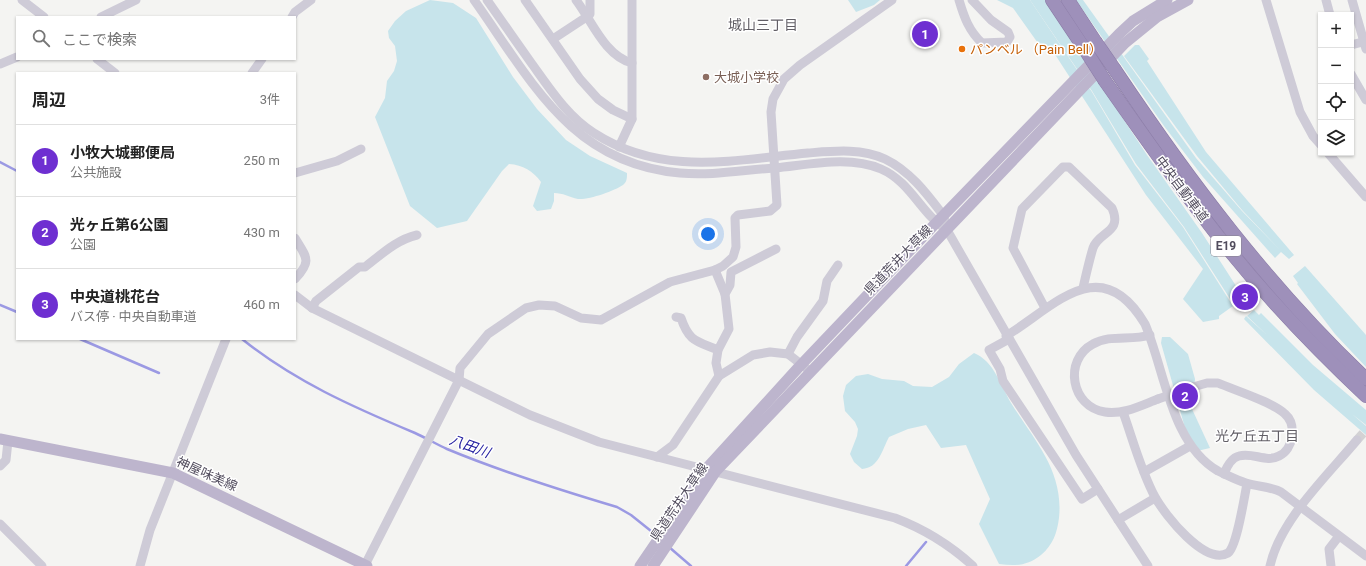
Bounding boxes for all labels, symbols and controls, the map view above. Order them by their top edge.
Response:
map controls [1318,12,1354,156]
button: + [1318,12,1354,48]
search box [16,16,296,60]
district label: 城山三丁目 [728,17,798,33]
pin: 1 [912,19,938,49]
icon: search [30,27,52,49]
text: ここで検索 [62,31,137,49]
place label: パンベル （Pain Bell） [970,42,1102,57]
marker: パンベル （Pain Bell） [957,44,967,54]
button: − [1318,48,1354,84]
place label: 大城小学校 [714,70,779,85]
marker: 大城小学校 [701,72,711,82]
button: locate [1318,84,1354,120]
text: 周辺 [32,90,66,110]
text: 3件 [260,92,280,107]
button: layers [1318,120,1354,156]
text: 小牧大城郵便局 [70,144,175,162]
text: 1 [41,153,49,168]
text: 250 m [243,153,280,168]
street label: 中央自動車道 [1153,153,1211,225]
text: 公共施設 [70,165,122,180]
text: 光ヶ丘第6公園 [70,216,169,234]
street label: 県道荒井大草線 [861,222,935,298]
your location [698,224,718,244]
text: 2 [41,225,49,240]
text: 430 m [243,225,280,240]
road number: E19 [1211,236,1241,256]
text: 公園 [70,237,96,252]
pin: 3 [1232,282,1258,312]
text: 中央道桃花台 [70,288,160,306]
text: 3 [41,297,49,312]
text: 460 m [243,297,280,312]
text: バス停 · 中央自動車道 [70,309,197,324]
pin: 2 [1172,381,1198,411]
district label: 光ケ丘五丁目 [1215,428,1299,444]
water label: 八田川 [448,431,494,461]
street label: 神屋味美線 [174,454,240,494]
street label: 県道荒井大草線 [647,460,711,544]

